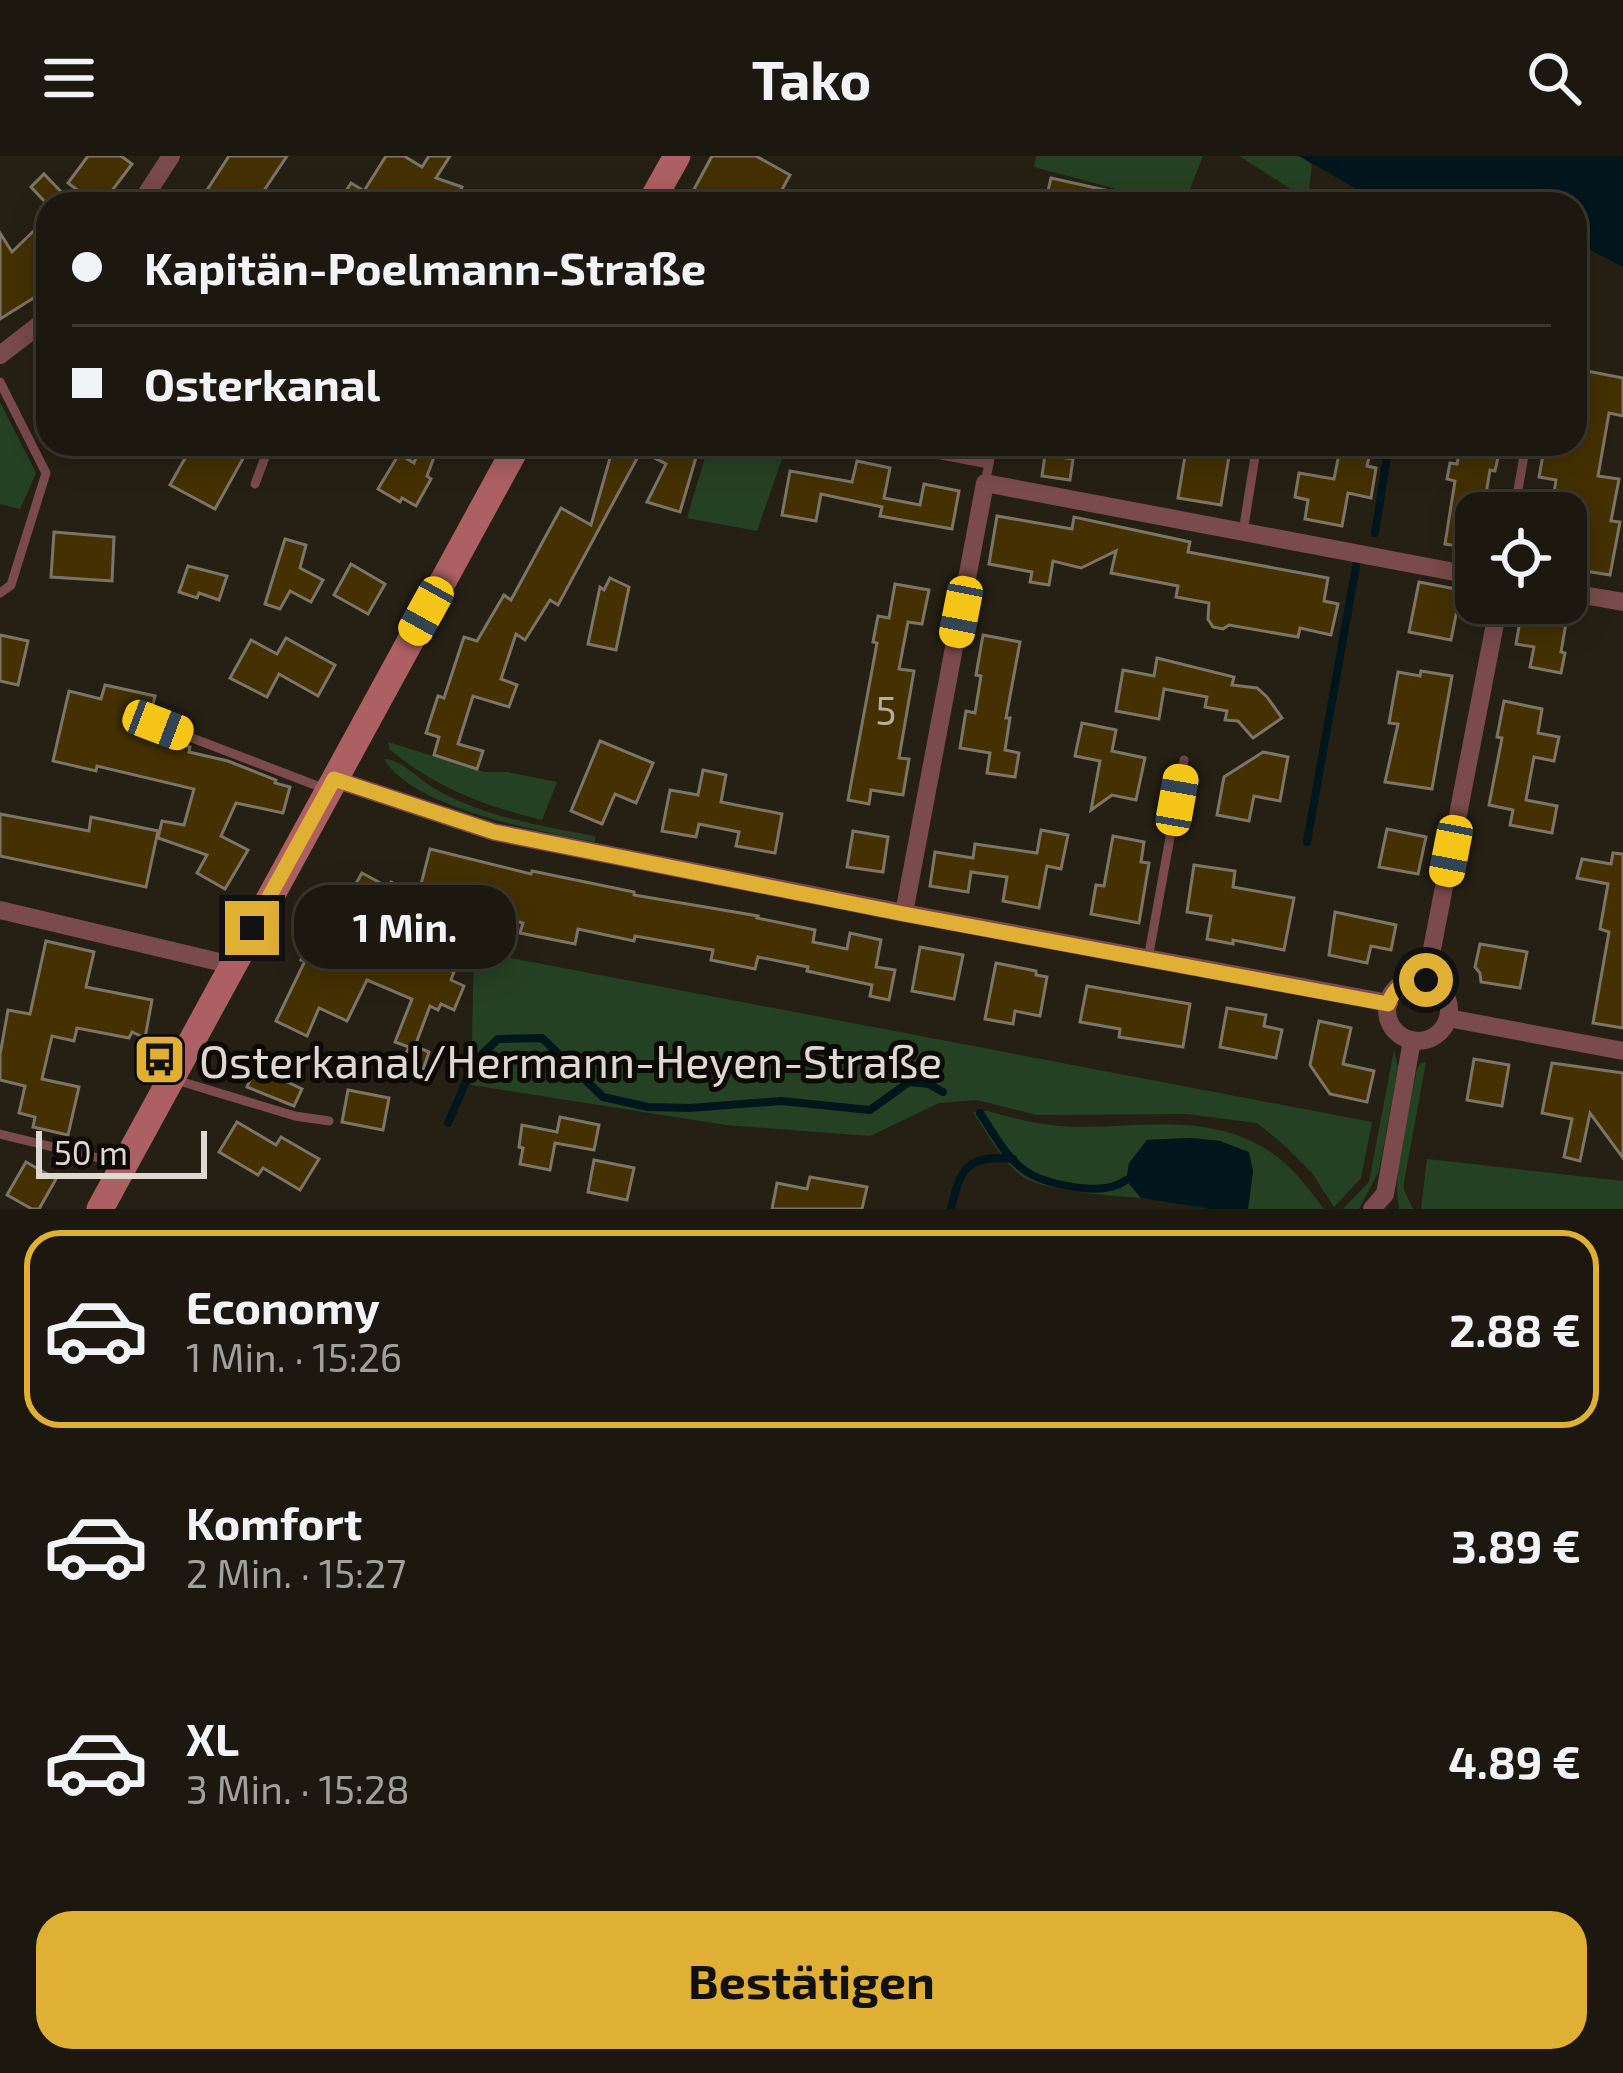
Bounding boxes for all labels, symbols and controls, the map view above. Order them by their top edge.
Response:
icon: menu [36,45,102,111]
icon: search [1521,45,1587,111]
text: Tako [752,46,871,111]
text: Kapitän-Poelmann-Straße [144,240,706,294]
text: Osterkanal [144,356,380,410]
map controls [1455,492,1587,624]
button: locate [1455,492,1587,624]
car [393,571,459,651]
car [936,573,986,651]
house number: 5 [876,686,896,733]
car [118,695,198,755]
car [1153,761,1201,839]
car [1426,812,1476,890]
callout: 1 Min. [294,886,516,970]
route end [225,901,279,955]
text: 1 Min. [353,903,457,950]
route start [1399,953,1453,1007]
bus stop icon: Osterkanal/Hermann-Heyen-Straße [132,1032,188,1088]
place label: Osterkanal/Hermann-Heyen-Straße [199,1033,942,1087]
scale bar [36,1125,207,1178]
text: 50 m [54,1132,128,1172]
icon: car [42,1275,150,1383]
text: Economy [186,1279,380,1333]
text: 2.88 € [1449,1302,1581,1356]
text: 1 Min. · 15:26 [186,1333,402,1380]
icon: car [42,1491,150,1599]
text: Komfort [186,1495,362,1549]
text: 3.89 € [1451,1518,1581,1572]
text: 2 Min. · 15:27 [186,1549,406,1596]
icon: car [42,1707,150,1815]
text: XL [186,1711,239,1765]
text: 4.89 € [1448,1734,1581,1788]
text: 3 Min. · 15:28 [186,1765,410,1812]
button: Bestätigen [36,1911,1587,2049]

